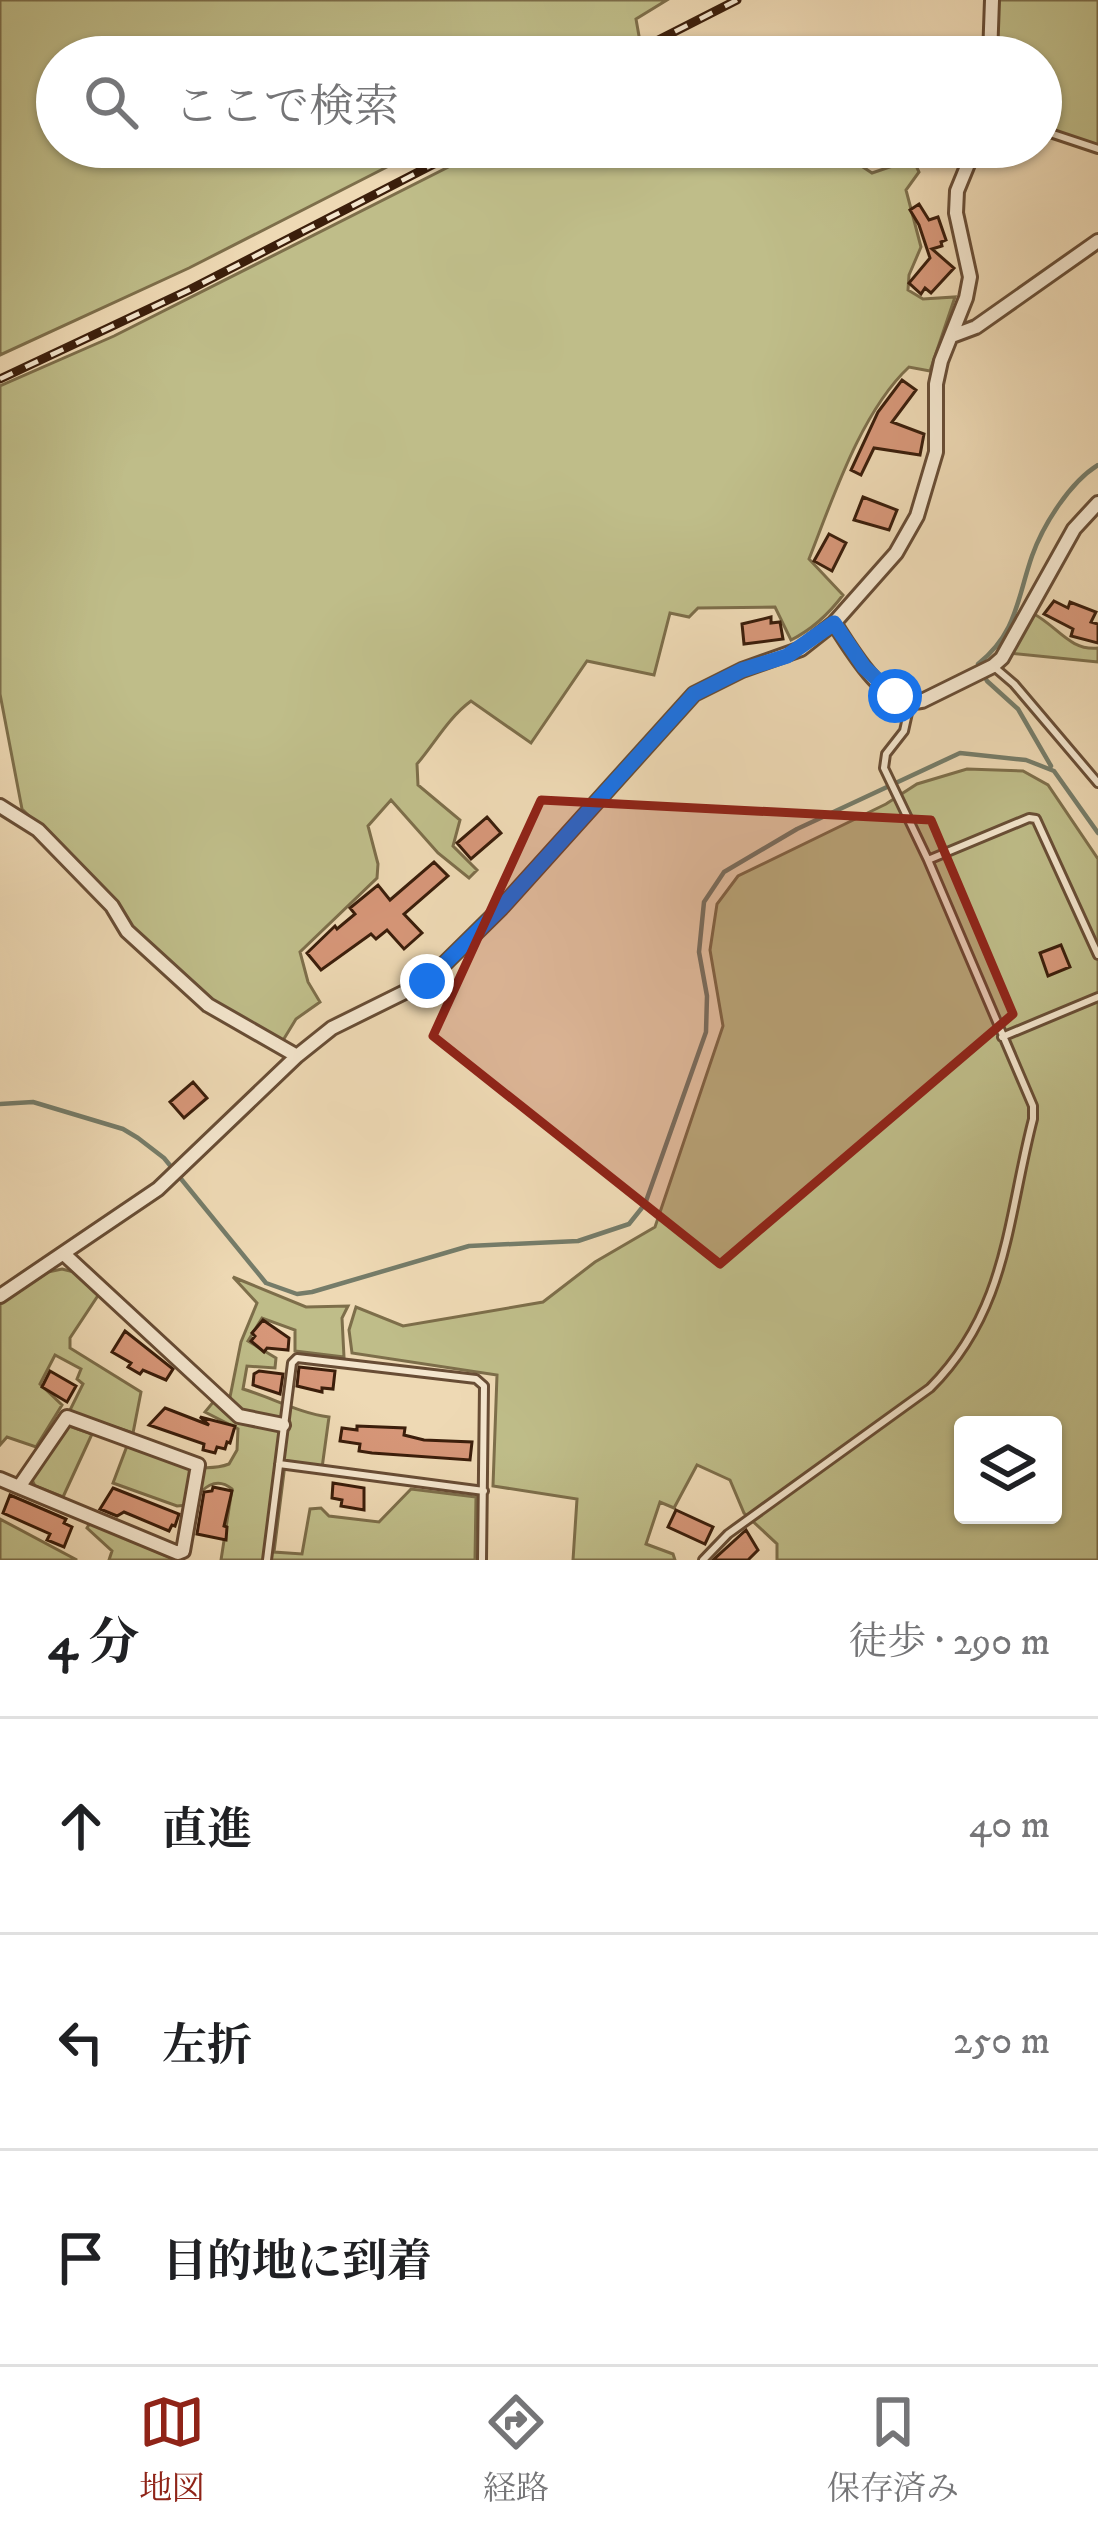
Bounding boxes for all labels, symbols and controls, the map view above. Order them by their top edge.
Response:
search box [36,36,1062,168]
icon: search [78,69,144,135]
text: ここで検索 [174,80,399,136]
route start [868,669,922,723]
route end [400,954,454,1008]
map controls [954,1416,1062,1524]
button: layers [954,1416,1062,1524]
text: 4 分 [48,1612,139,1676]
text: 徒歩 · 290 m [849,1618,1050,1667]
icon: ahead [48,1793,114,1859]
text: 40 m [969,1801,1050,1850]
text: 直進 [162,1803,252,1859]
icon: left [48,2009,114,2075]
text: 250 m [953,2017,1050,2066]
text: 左折 [162,2019,252,2075]
icon: arrive [48,2225,114,2291]
text: 目的地に到着 [162,2235,432,2291]
tab: 地図 [139,2389,205,2510]
tab: 経路 [483,2389,549,2510]
tab: 保存済み [827,2389,959,2510]

